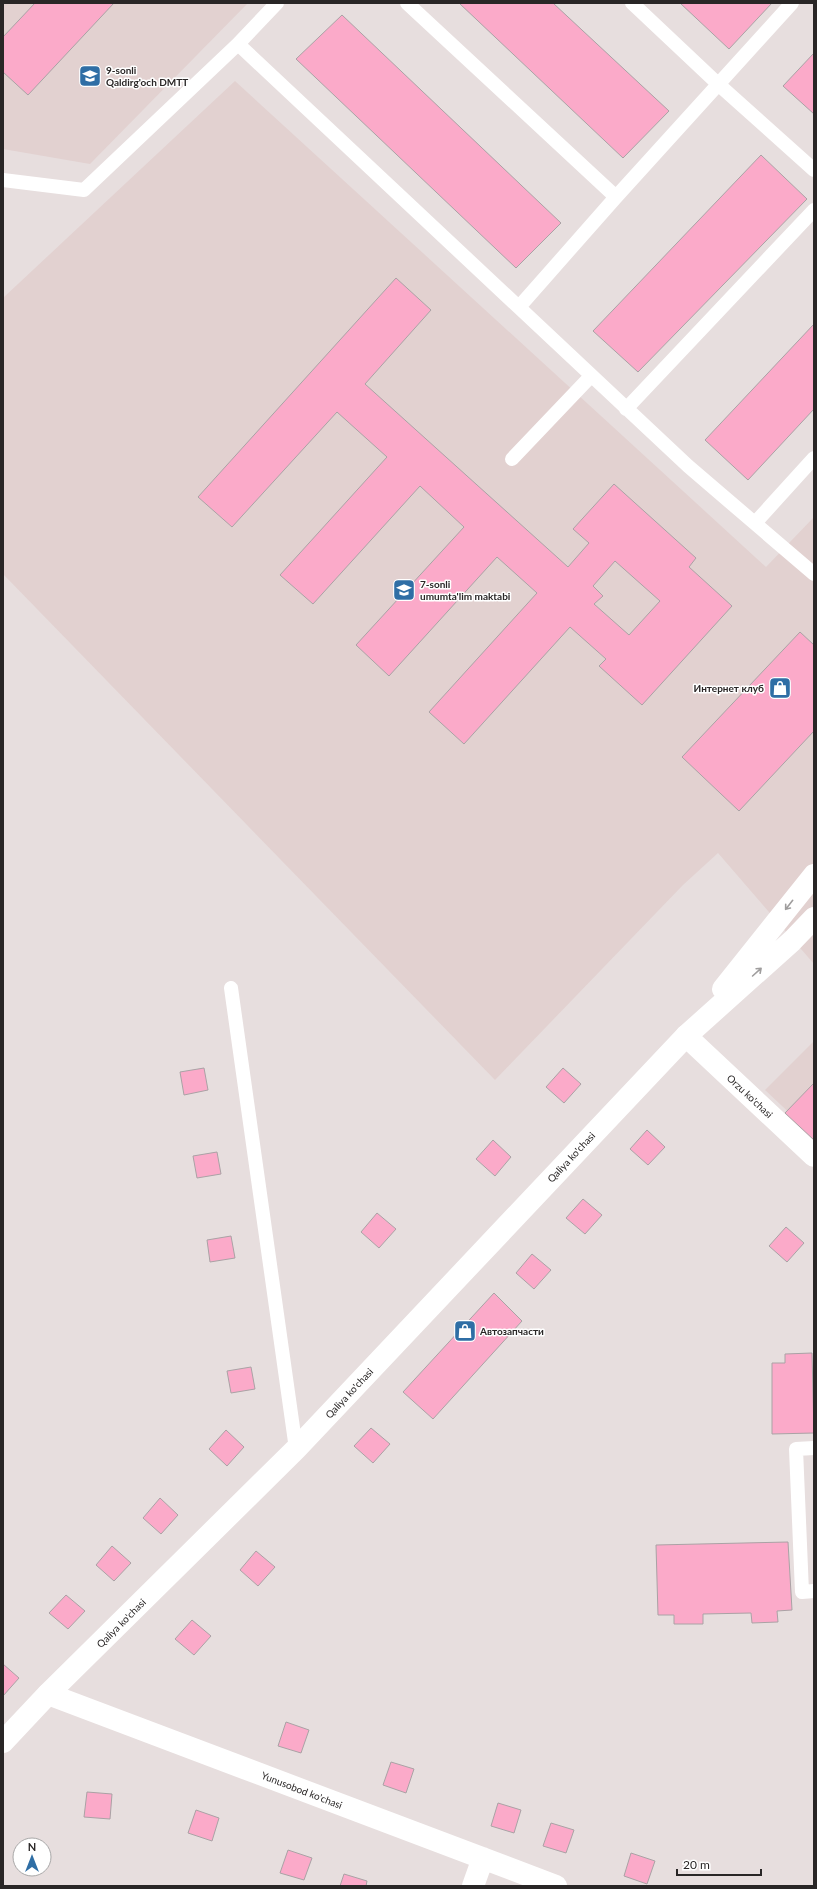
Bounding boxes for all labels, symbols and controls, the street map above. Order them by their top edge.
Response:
school or university icon: 9-sonli Qaldirg'och DMTT [77,63,103,89]
place label: 9-sonli Qaldirg'och DMTT [106,64,188,88]
school or university icon: 7-sonli umumta'lim maktabi [391,577,417,603]
place label: 7-sonli umumta'lim maktabi [420,578,511,602]
shop icon: Интернет клуб [767,675,793,701]
place label: Интернет клуб [694,682,764,694]
one-way arrow [785,899,793,910]
one-way arrow [751,968,762,977]
street label: Orzu ko'chasi [725,1072,775,1120]
street label: Qaliya ko'chasi [545,1129,597,1185]
shop icon: Автозапчасти [452,1318,478,1344]
place label: Автозапчасти [479,1325,544,1337]
street label: Qaliya ko'chasi [323,1365,375,1421]
street label: Qaliya ko'chasi [94,1596,148,1650]
street label: Yunusobod ko'chasi [260,1769,344,1811]
north arrow [12,1837,52,1877]
text: N [28,1840,36,1853]
scale bar [677,1851,761,1877]
text: 20 m [683,1857,710,1872]

